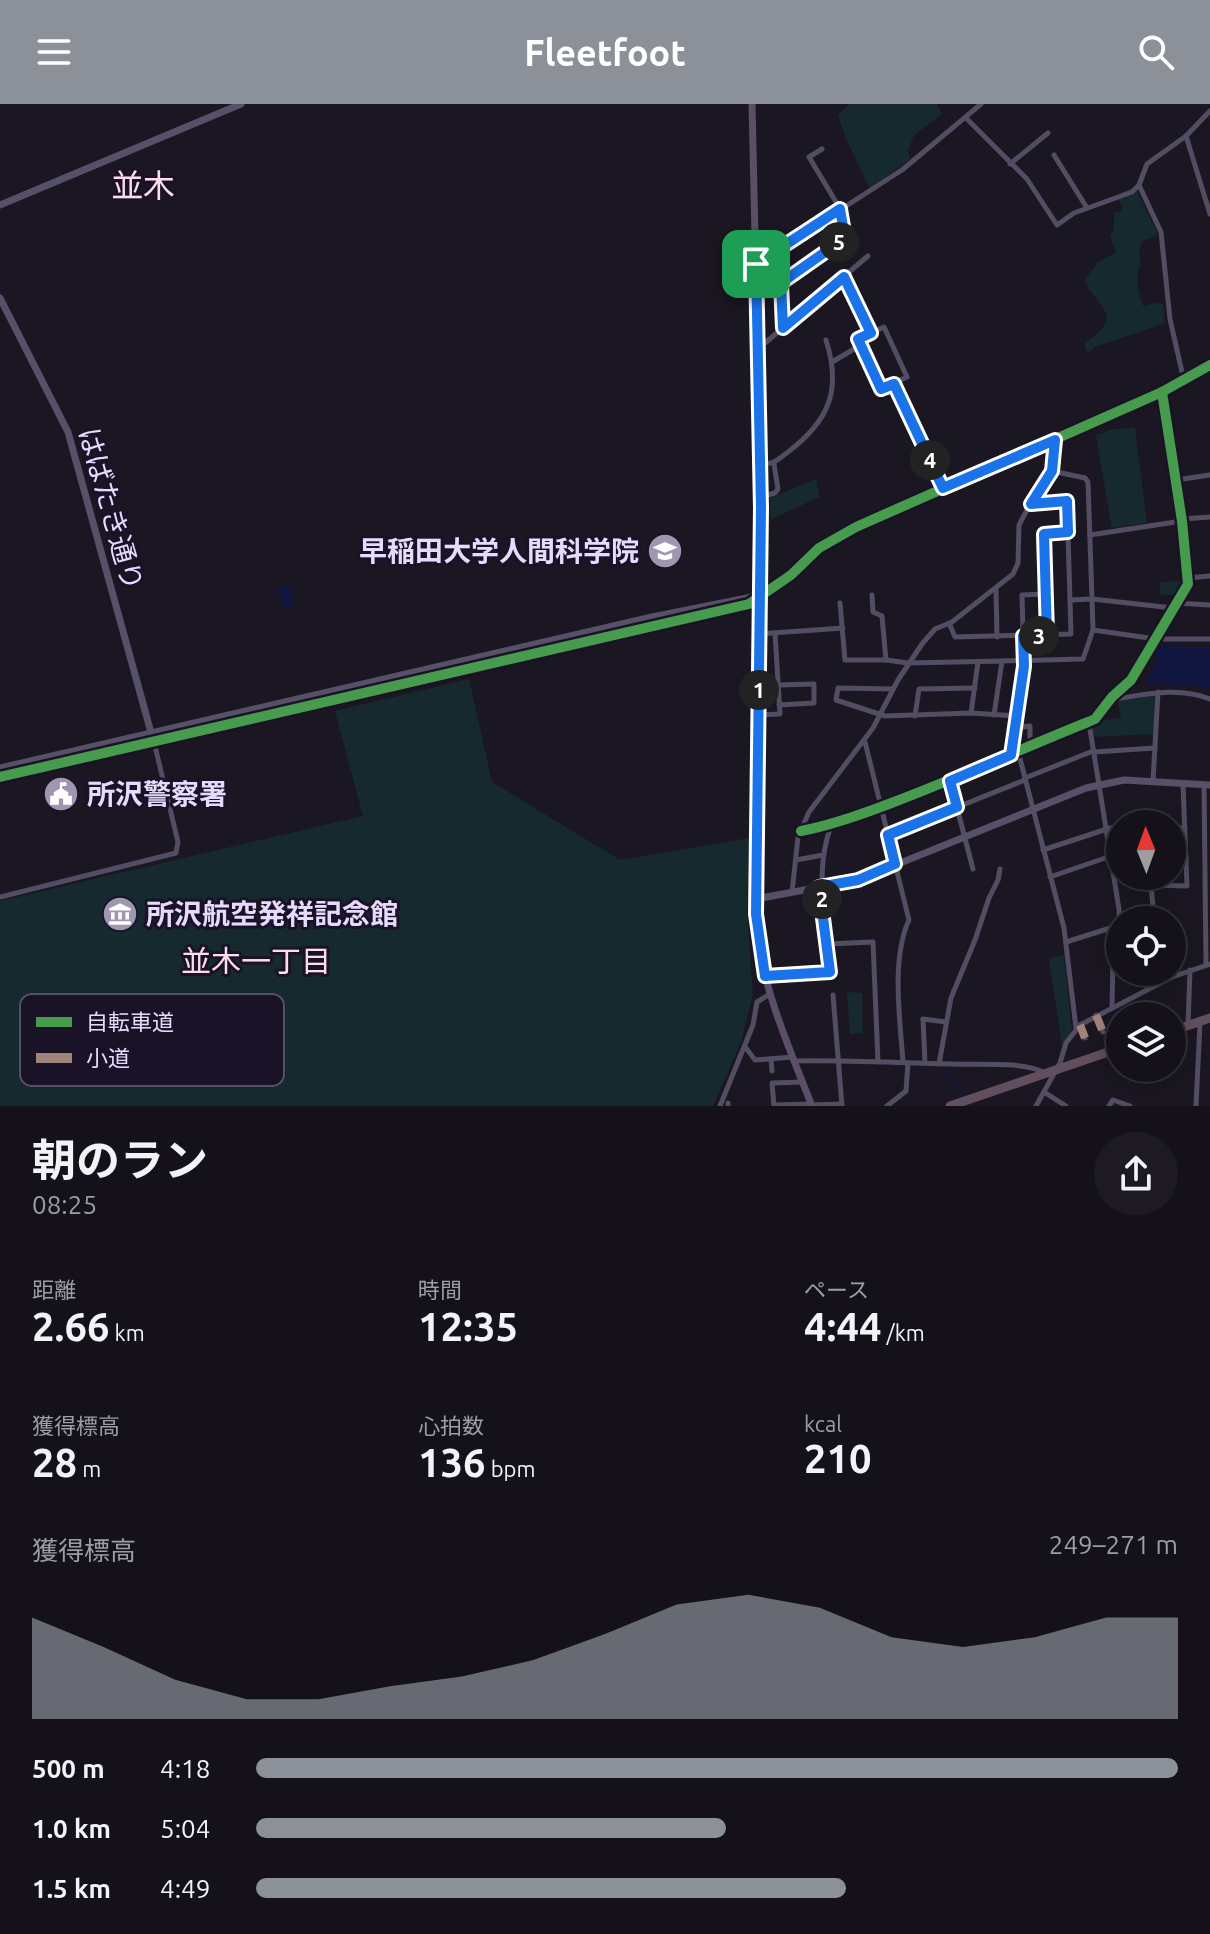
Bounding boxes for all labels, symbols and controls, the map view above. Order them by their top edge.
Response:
icon: menu [32,30,76,74]
icon: search [1134,30,1178,74]
text: Fleetfoot [524,32,686,73]
district label: 並木 [111,167,175,203]
pin: 5 [819,222,859,262]
text: 5 [833,229,845,254]
pin [722,230,790,298]
icon: arrive [734,242,778,286]
street label: はばたき通り [73,424,150,594]
pin: 4 [910,440,950,480]
text: 4 [924,447,936,472]
school or university icon: 早稲田大学人間科学院 [646,532,684,570]
place label: 早稲田大学人間科学院 [359,535,639,566]
pin: 3 [1019,616,1059,656]
text: 3 [1033,623,1045,648]
pin: 1 [739,670,779,710]
text: 1 [753,677,765,702]
public building icon: 所沢警察署 [42,775,80,813]
place label: 所沢警察署 [87,778,227,809]
north arrow [1106,810,1186,890]
map controls [1106,810,1186,1082]
pin: 2 [802,879,842,919]
text: 2 [816,886,828,911]
museum icon: 所沢航空発祥記念館 [101,895,139,933]
place label: 所沢航空発祥記念館 [146,898,398,929]
button: locate [1106,906,1186,986]
district label: 並木一丁目 [181,944,331,978]
legend [20,994,284,1086]
button: layers [1106,1002,1186,1082]
text: 自転車道 [86,1009,174,1034]
text: 小道 [86,1045,130,1070]
button: share [1094,1132,1178,1216]
text: 朝のラン [32,1135,208,1184]
text: 08:25 [32,1190,97,1219]
text: 距離 [32,1277,76,1302]
text: 時間 [418,1277,462,1302]
text: ペース [804,1277,869,1302]
text: 2.66 [32,1304,110,1349]
text: 12:35 [418,1304,518,1349]
text: 4:44 [804,1304,882,1349]
text: km [110,1320,145,1345]
text: /km [882,1320,925,1345]
text: kcal [804,1411,842,1436]
text: 獲得標高 [32,1413,120,1438]
text: 心拍数 [418,1413,484,1438]
text: 210 [804,1436,872,1481]
text: 28 [32,1440,77,1485]
text: 136 [418,1440,486,1485]
text: m [77,1456,101,1481]
text: bpm [486,1456,535,1481]
text: 249–271 m [1049,1530,1178,1559]
text: 獲得標高 [32,1536,136,1565]
text: 500 m [32,1754,105,1783]
text: 4:18 [160,1754,210,1783]
text: 1.0 km [32,1814,111,1843]
text: 5:04 [160,1814,210,1843]
text: 1.5 km [32,1874,111,1903]
text: 4:49 [160,1874,210,1903]

